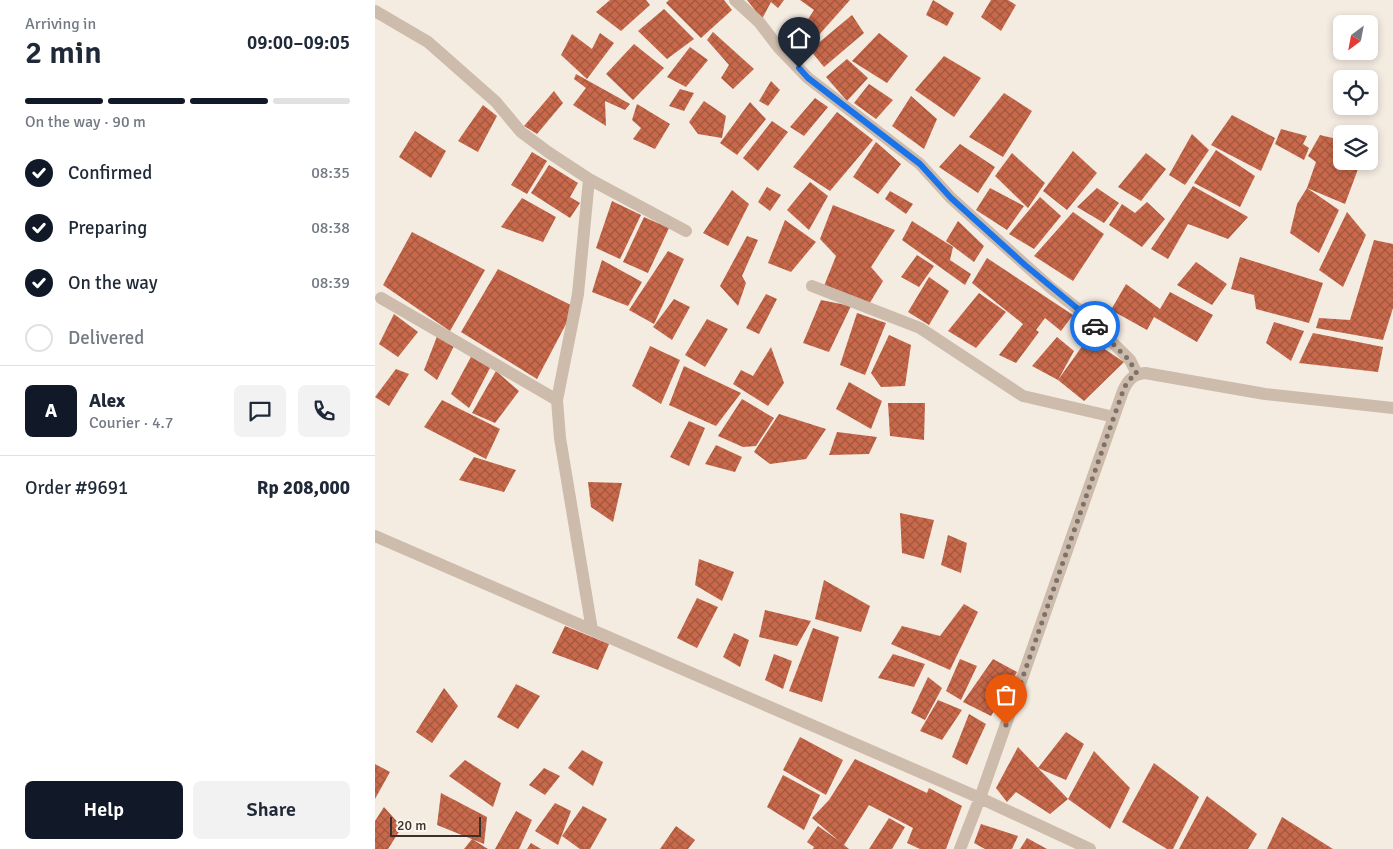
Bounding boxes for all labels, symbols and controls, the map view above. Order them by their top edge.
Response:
text: Arriving in [25,14,96,34]
north arrow [1333,15,1377,60]
map controls [1333,15,1378,170]
pin [778,17,820,68]
icon: home [785,24,813,52]
text: 09:00–09:05 [247,31,350,55]
text: 2 min [25,33,102,72]
button: locate [1333,70,1378,115]
text: On the way · 90 m [25,112,146,132]
button: layers [1333,125,1378,170]
icon: check [25,159,53,187]
text: Confirmed [68,161,152,185]
text: 08:35 [311,163,350,183]
icon: check [25,214,53,242]
text: Preparing [68,216,147,240]
text: 08:38 [311,218,350,238]
icon: check [25,269,53,297]
text: On the way [68,271,158,295]
text: 08:39 [311,273,350,293]
courier [1070,301,1120,351]
icon: car [1081,312,1109,340]
text: Delivered [68,326,144,350]
button: chat [234,385,286,437]
button: phone [298,385,350,437]
text: Alex [89,389,125,413]
text: A [45,399,57,423]
text: Courier · 4.7 [89,413,173,433]
text: Order #9691 [25,476,128,500]
text: Rp 208,000 [257,476,350,500]
pin [985,674,1027,725]
icon: bag [992,681,1020,709]
button: Help [25,781,183,839]
button: Share [193,781,350,839]
scale bar [390,814,481,837]
text: 20 m [397,817,426,834]

